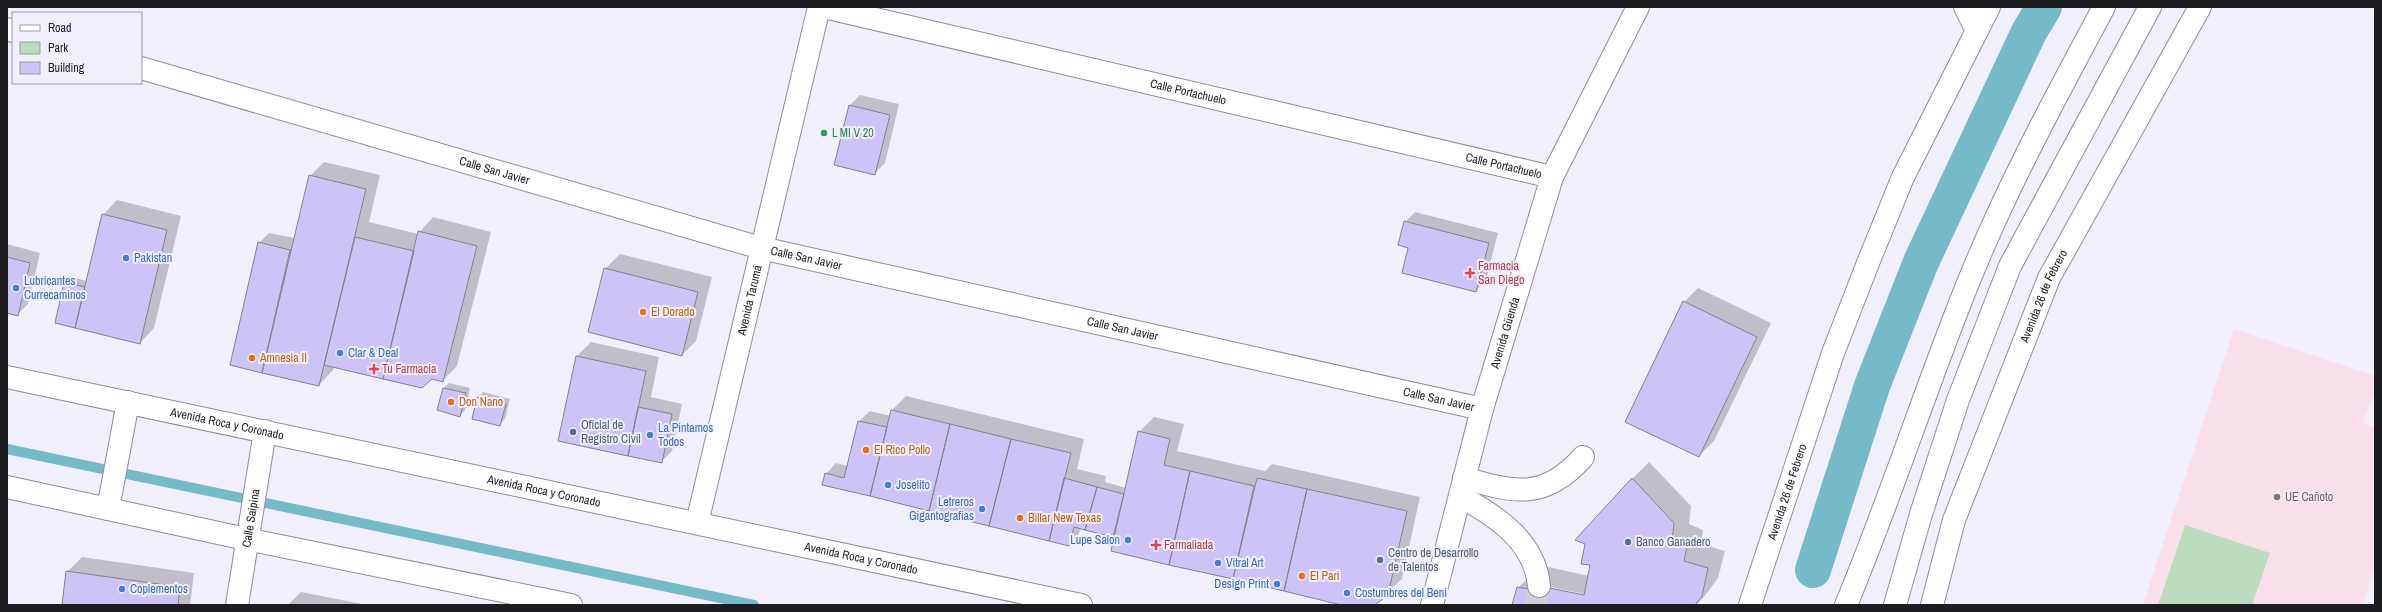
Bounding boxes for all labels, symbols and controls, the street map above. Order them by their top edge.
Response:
legend [12,12,142,84]
text: Road [48,20,72,36]
text: Park [48,40,68,56]
text: Building [48,60,85,76]
street label: Calle Portachuelo [1148,75,1228,109]
place label: L MI V 20 [832,125,874,141]
marker: L MI V 20 [819,128,829,138]
street label: Calle Portachuelo [1464,149,1543,182]
street label: Calle San Javier [457,153,532,189]
street label: Calle San Javier [769,242,844,274]
street label: Avenida 26 de Febrero [2016,247,2071,346]
place label: Pakistan [134,250,172,266]
marker: Pakistan [121,253,131,263]
place label: Farmacia San Diego [1478,258,1525,288]
street label: Avenida Tarumá [733,263,766,338]
marker: Farmacia San Diego [1465,268,1475,278]
place label: Lubricantes Currecaminos [24,273,86,303]
marker: Lubricantes Currecaminos [11,283,21,293]
street label: Avenida Güenda [1486,295,1524,371]
place label: El Dorado [651,304,695,320]
marker: El Dorado [638,307,648,317]
street label: Calle San Javier [1085,313,1160,345]
place label: Clar & Deal [348,345,398,361]
marker: Clar & Deal [335,348,345,358]
place label: Amnesia II [259,350,307,366]
marker: Amnesia II [247,353,257,363]
place label: Tu Farmacia [382,361,437,377]
marker: Tu Farmacia [369,364,379,374]
street label: Calle San Javier [1402,384,1476,415]
place label: Don Nano [459,394,503,410]
marker: Don Nano [446,397,456,407]
street label: Avenida Roca y Coronado [168,404,285,444]
place label: Oficial de Registro Civil [581,417,641,447]
place label: La Pintamos Todos [658,420,713,450]
marker: Oficial de Registro Civil [568,427,578,437]
marker: La Pintamos Todos [645,430,655,440]
place label: El Rico Pollo [874,442,930,458]
street label: Avenida 26 de Febrero [1764,442,1811,543]
marker: El Rico Pollo [861,445,871,455]
street label: Avenida Roca y Coronado [485,471,602,511]
place label: Joselito [896,477,930,493]
marker: Joselito [883,480,893,490]
street label: Calle Saipina [238,487,264,549]
place label: UE Cañoto [2285,489,2333,505]
marker: UE Cañoto [2272,492,2282,502]
place label: Letreros Gigantografias [909,494,974,524]
marker: Letreros Gigantografias [977,504,987,514]
place label: Billar New Texas [1028,510,1101,526]
marker: Billar New Texas [1015,513,1025,523]
place label: Lupe Salon [1070,532,1120,548]
place label: Banco Ganadero [1636,534,1710,550]
marker: Lupe Salon [1123,535,1133,545]
place label: Farmaliada [1164,537,1214,553]
marker: Banco Ganadero [1623,537,1633,547]
street label: Avenida Roca y Coronado [802,538,919,578]
marker: Farmaliada [1151,540,1161,550]
place label: Centro de Desarrollo de Talentos [1388,545,1479,575]
place label: Vitral Art [1226,555,1264,571]
marker: Centro de Desarrollo de Talentos [1375,555,1385,565]
marker: Vitral Art [1213,558,1223,568]
place label: El Pari [1310,568,1340,584]
marker: El Pari [1297,571,1307,581]
place label: Design Print [1214,576,1269,592]
marker: Design Print [1272,579,1282,589]
place label: Coplementos [130,581,188,597]
marker: Coplementos [117,584,127,594]
place label: Costumbres del Beni [1355,585,1447,601]
marker: Costumbres del Beni [1342,588,1352,598]

